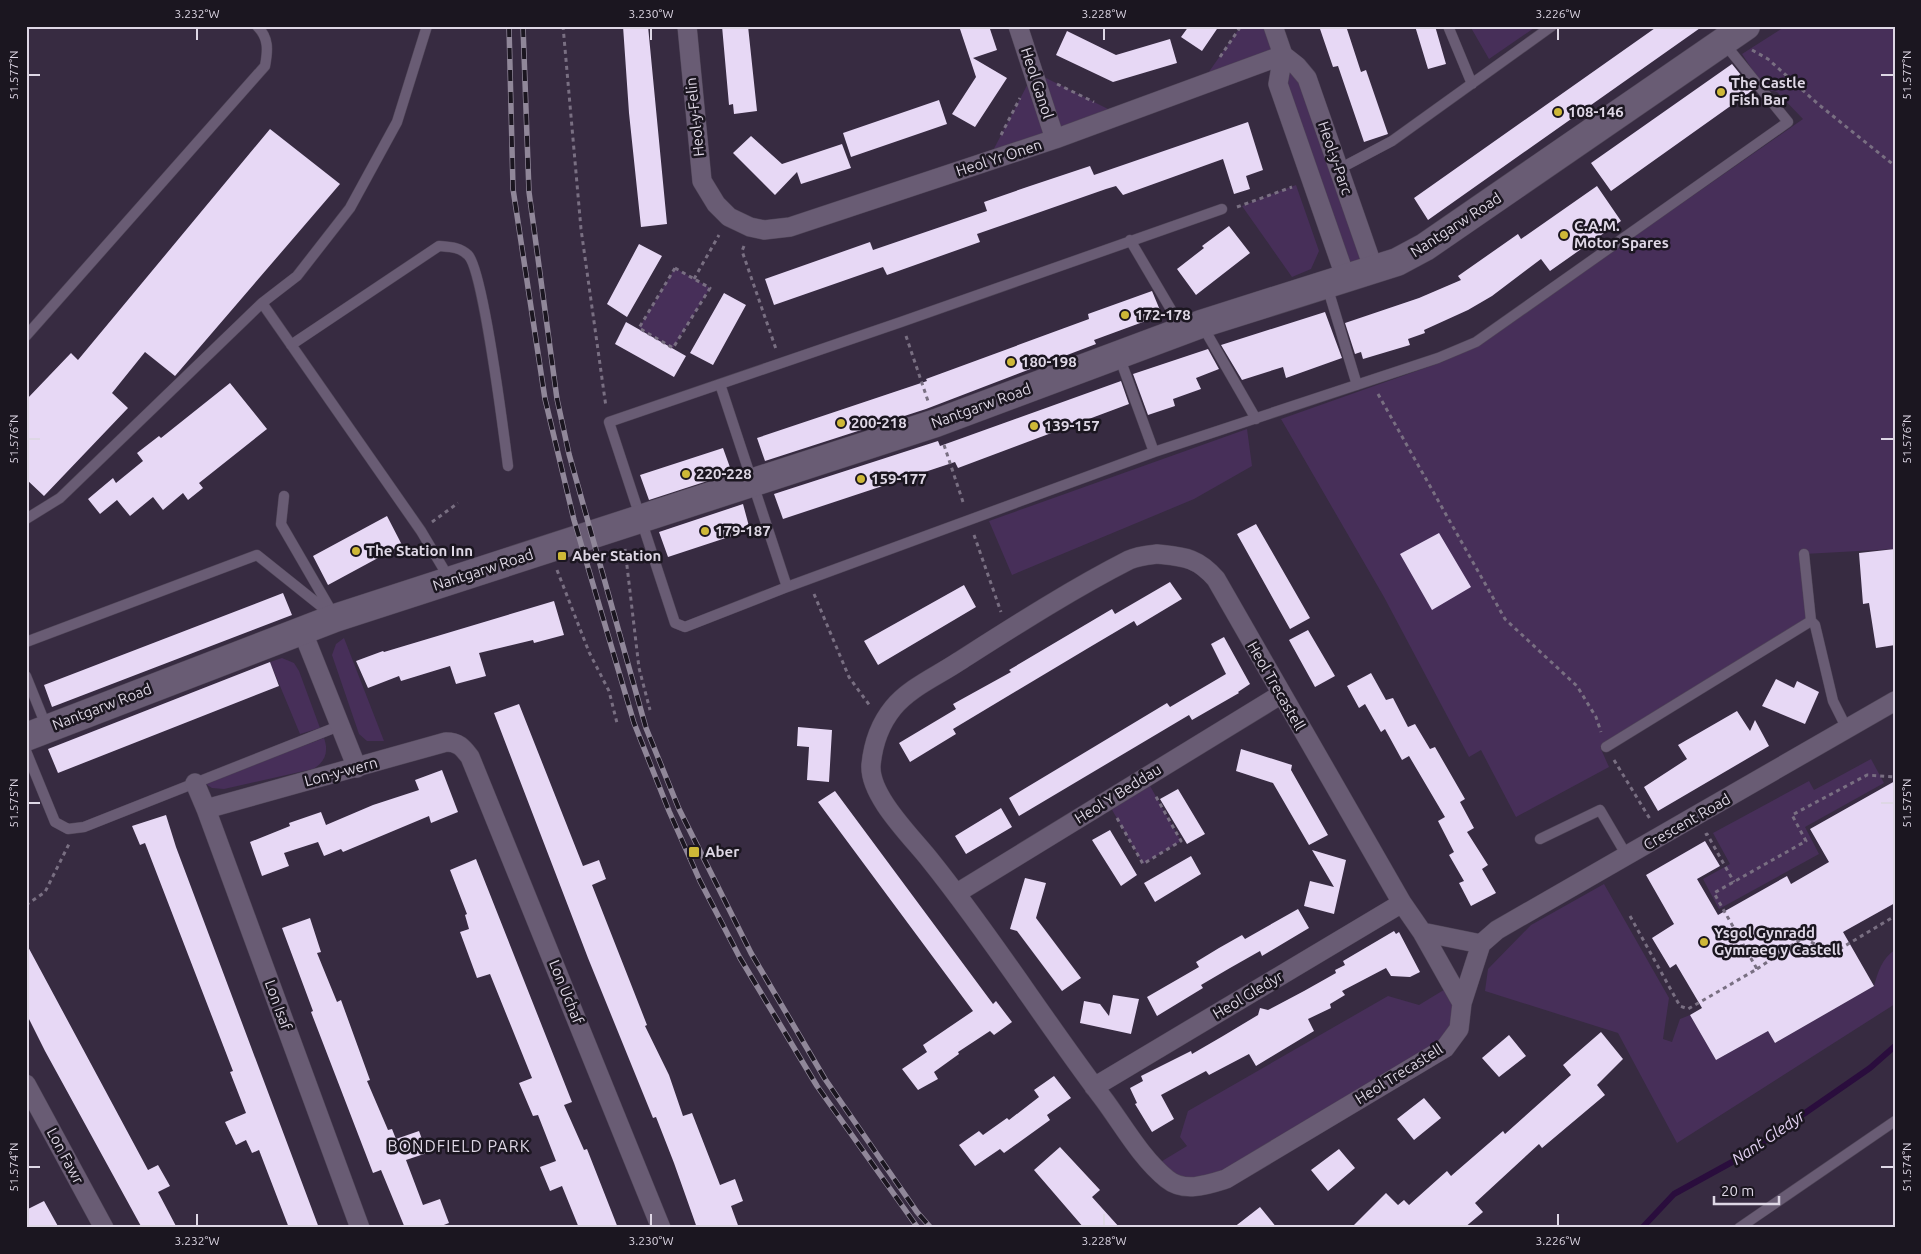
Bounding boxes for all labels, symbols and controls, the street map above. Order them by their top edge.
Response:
text: 3.232°W [175,7,220,20]
text: 3.230°W [629,7,674,20]
text: 3.228°W [1082,7,1127,20]
text: 3.226°W [1536,7,1581,20]
street label: Heol Ganol [1018,45,1057,121]
text: 51.577°N [7,50,20,100]
text: 51.577°N [1900,50,1913,100]
place label: The Castle Fish Bar [1731,74,1806,108]
street label: Heol-y-Felin [682,77,707,158]
marker: The Castle Fish Bar [1715,86,1727,98]
place label: 108-146 [1568,103,1624,120]
marker: 108-146 [1552,106,1564,118]
street label: Heol-y-Parc [1315,119,1356,197]
street label: Heol Yr Onen [954,136,1044,179]
street label: Nantgarw Road [1407,189,1504,260]
place label: C.A.M. Motor Spares [1574,217,1669,251]
marker: C.A.M. Motor Spares [1558,229,1570,241]
place label: 172-178 [1135,306,1191,323]
marker: 172-178 [1119,309,1131,321]
place label: 180-198 [1021,353,1077,370]
marker: 180-198 [1005,356,1017,368]
street label: Nantgarw Road [929,380,1033,431]
text: 51.576°N [7,414,20,464]
place label: 200-218 [851,414,907,431]
text: 51.576°N [1900,414,1913,464]
marker: 200-218 [835,417,847,429]
place label: 139-157 [1044,417,1100,434]
marker: 139-157 [1028,420,1040,432]
place label: 220-228 [696,465,752,482]
marker: 220-228 [680,468,692,480]
place label: 159-177 [871,470,927,487]
marker: 159-177 [855,473,867,485]
place label: 179-187 [715,522,771,539]
marker: 179-187 [699,525,711,537]
place label: The Station Inn [366,542,473,559]
marker: The Station Inn [350,545,362,557]
street label: Nantgarw Road [430,545,535,594]
place label: Aber Station [572,547,661,564]
marker: Aber Station [556,550,568,562]
street label: Heol Trecastell [1244,638,1309,733]
street label: Nantgarw Road [50,680,154,733]
street label: Lon-y-wern [302,754,379,789]
street label: Heol Y Beddau [1071,760,1164,827]
text: 51.575°N [7,778,20,828]
text: 51.575°N [1900,778,1913,828]
street label: Crescent Road [1640,790,1733,853]
place label: Aber [705,843,740,860]
marker: Aber [687,845,701,859]
place label: Ysgol Gynradd Gymraeg y Castell [1714,924,1841,958]
marker: Ysgol Gynradd Gymraeg y Castell [1698,936,1710,948]
street label: Lon Uchaf [546,957,587,1027]
street label: Heol Gledyr [1210,967,1286,1022]
street label: Lon Isaf [262,977,295,1033]
street label: Heol Trecastell [1352,1040,1446,1107]
water label: Nant Gledyr [1728,1106,1809,1168]
street label: Lon Fawr [44,1125,87,1187]
district label: BONDFIELD PARK [388,1137,530,1155]
text: 51.574°N [7,1142,20,1192]
text: 51.574°N [1900,1142,1913,1192]
scale bar [1714,1174,1778,1206]
text: 20 m [1721,1182,1754,1199]
text: 3.232°W [175,1234,220,1247]
text: 3.230°W [629,1234,674,1247]
text: 3.228°W [1082,1234,1127,1247]
text: 3.226°W [1536,1234,1581,1247]

